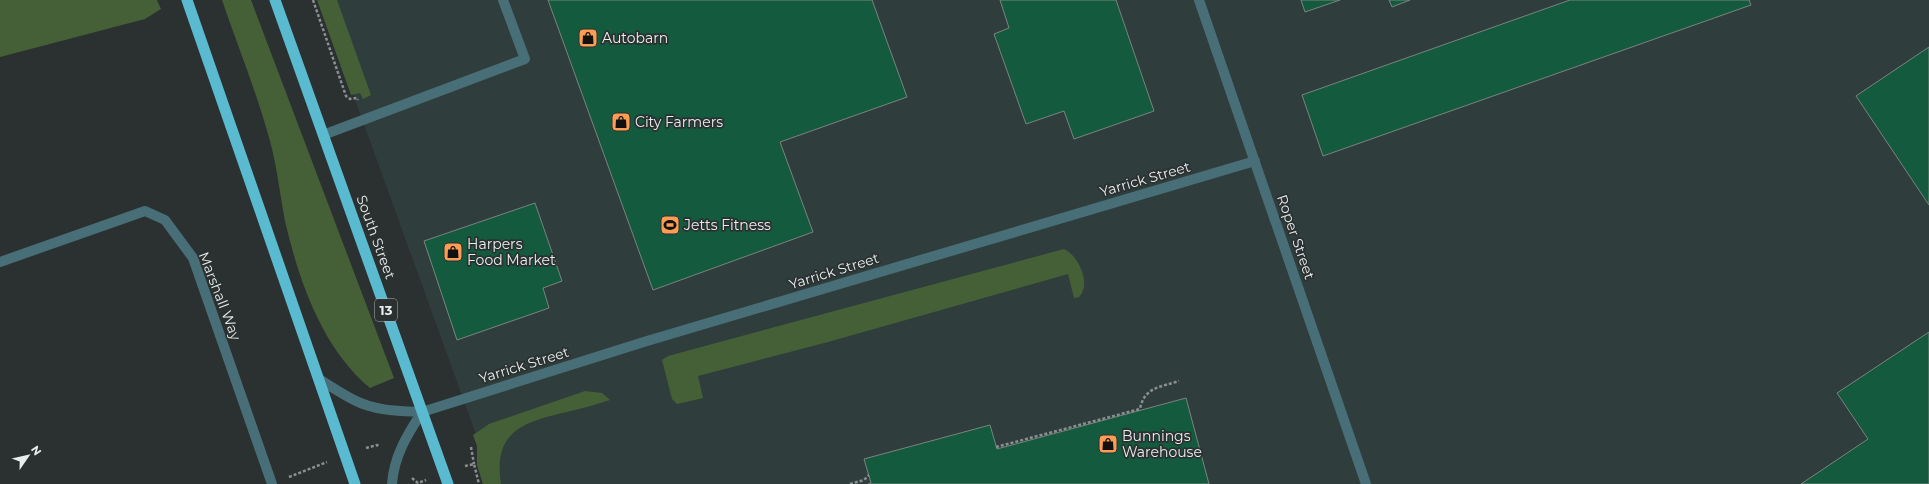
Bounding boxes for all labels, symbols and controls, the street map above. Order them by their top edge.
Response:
shop icon: Autobarn [577,27,599,49]
place label: Autobarn [602,29,668,47]
shop icon: City Farmers [610,111,632,133]
place label: City Farmers [635,113,723,131]
street label: Yarrick Street [1098,157,1193,200]
street label: Roper Street [1273,192,1319,282]
street label: South Street [353,193,400,282]
sports icon: Jetts Fitness [659,214,681,236]
place label: Jetts Fitness [683,216,771,234]
place label: Harpers Food Market [467,235,556,269]
shop icon: Harpers Food Market [442,241,464,263]
street label: Marshall Way [195,249,245,343]
street label: Yarrick Street [787,249,881,293]
road number: 13 [375,299,397,321]
street label: Yarrick Street [477,343,571,387]
place label: Bunnings Warehouse [1122,427,1202,461]
shop icon: Bunnings Warehouse [1097,433,1119,455]
north arrow [8,436,48,476]
text: N [28,443,45,458]

